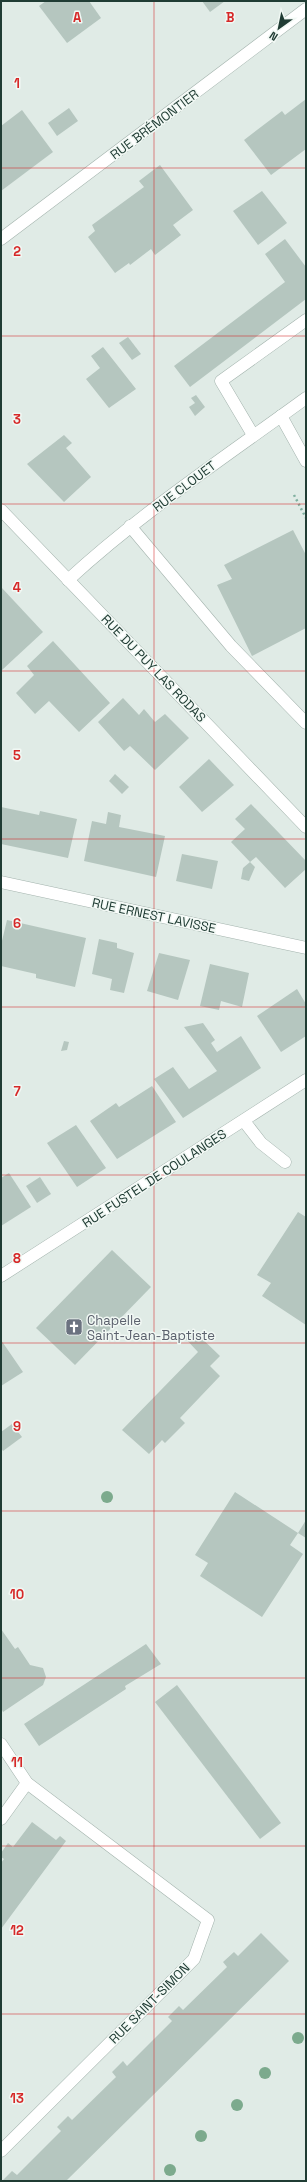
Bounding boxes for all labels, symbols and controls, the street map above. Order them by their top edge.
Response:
north arrow [259,8,299,48]
text: A [73,9,82,26]
text: B [226,9,235,26]
text: N [267,29,280,44]
text: 1 [14,75,20,92]
street label: RUE BRÉMONTIER [107,86,202,163]
text: 2 [13,243,21,260]
text: 3 [13,411,21,428]
street label: RUE CLOUET [149,457,220,516]
text: 4 [13,579,21,596]
street label: RUE DU PUY LAS RODAS [98,611,210,726]
text: 5 [13,747,21,764]
street label: RUE ERNEST LAVISSE [90,894,217,937]
text: 6 [13,915,21,932]
text: 7 [13,1083,21,1100]
street label: RUE FUSTEL DE COULANGES [79,1125,230,1231]
text: 8 [13,1250,21,1267]
place label: Chapelle Saint-Jean-Baptiste [87,1312,215,1344]
church icon: Chapelle Saint-Jean-Baptiste [64,1317,84,1337]
text: 9 [13,1418,21,1435]
text: 10 [10,1586,24,1603]
text: 11 [11,1754,23,1771]
text: 12 [10,1922,24,1939]
street label: RUE SAINT-SIMON [105,1959,193,2047]
text: 13 [10,2090,24,2107]

